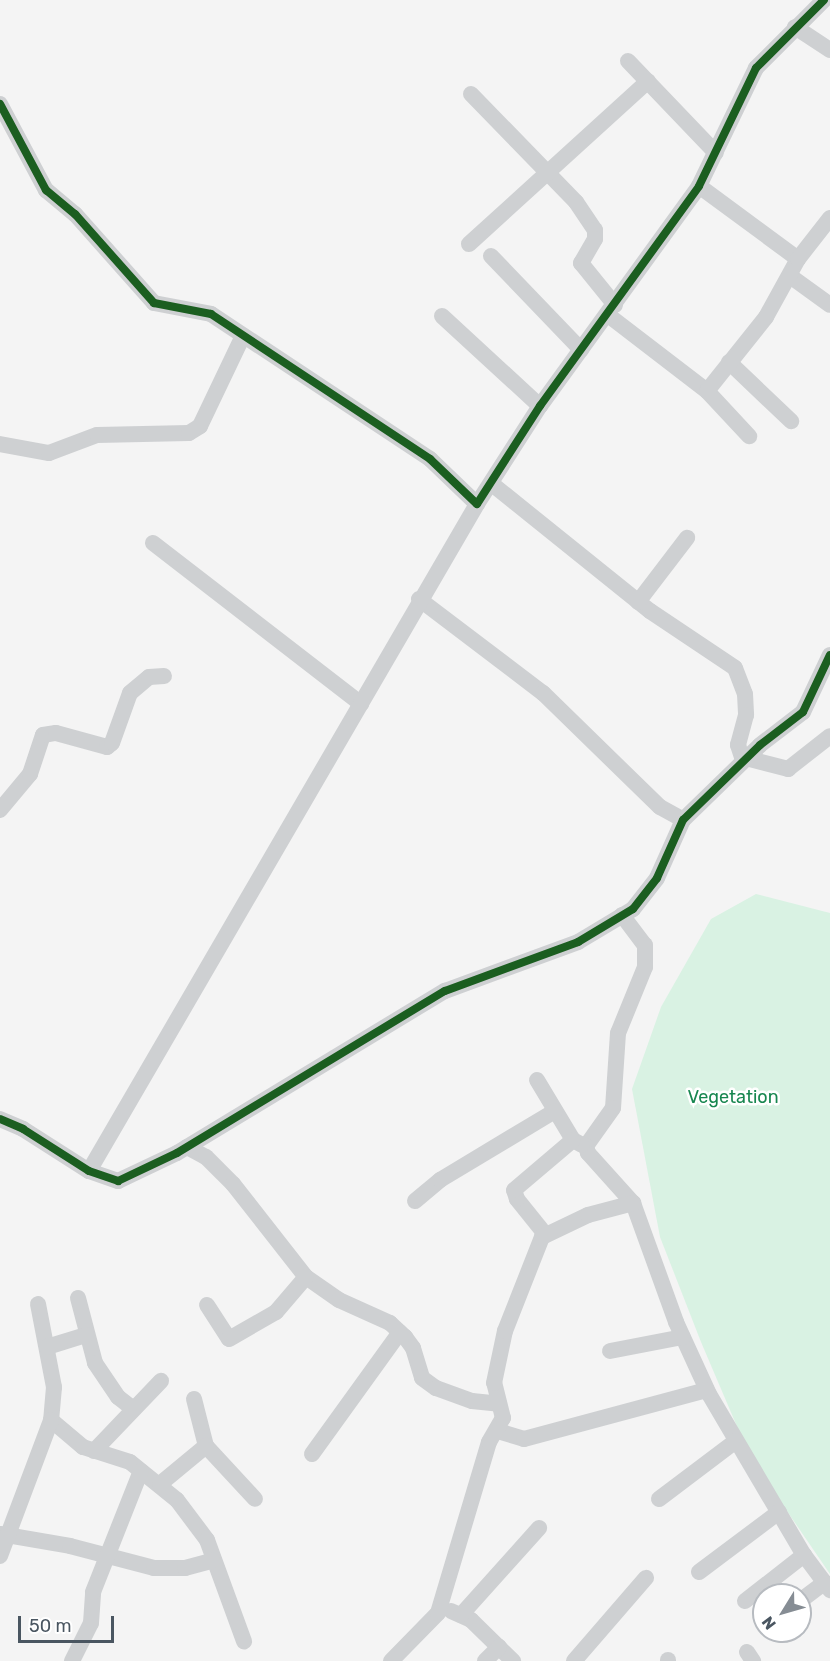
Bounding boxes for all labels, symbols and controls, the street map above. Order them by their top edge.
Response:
park label: Vegetation [687,1086,779,1108]
north arrow [752,1583,812,1643]
scale bar [21,1604,117,1642]
text: N [758,1613,780,1633]
text: 50 m [29,1615,72,1637]

